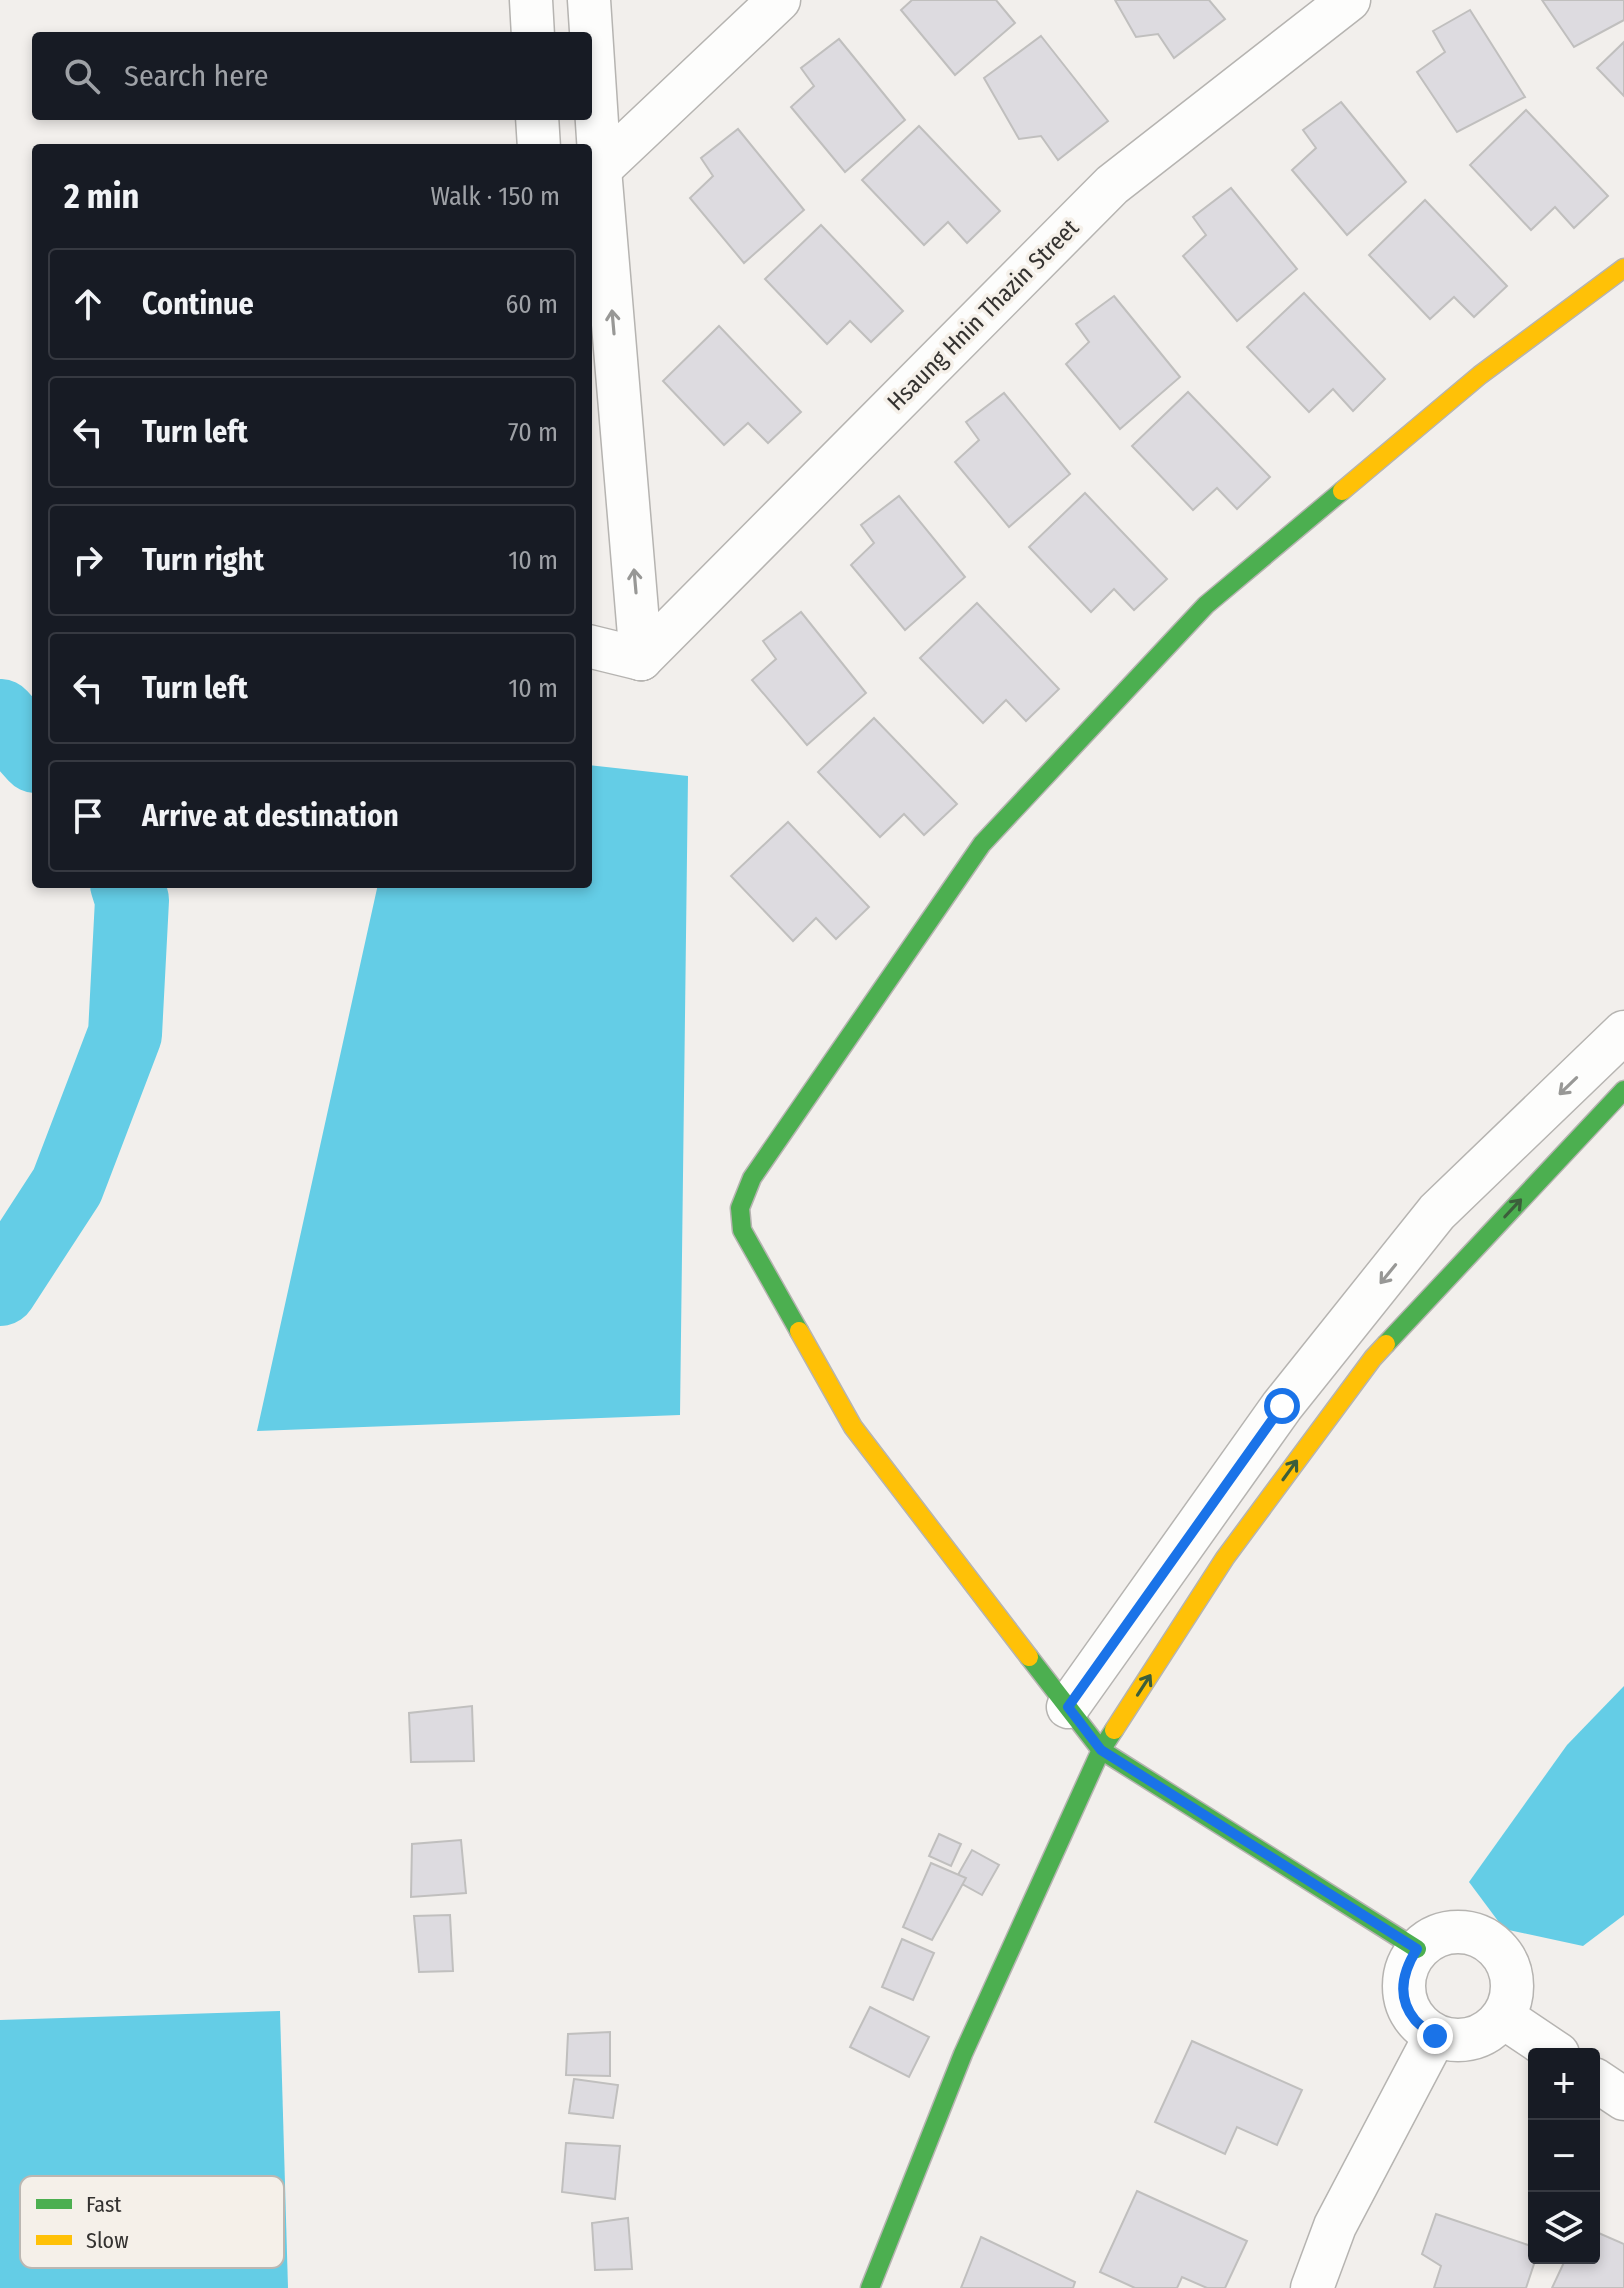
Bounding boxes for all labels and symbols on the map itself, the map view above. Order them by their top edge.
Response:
street label: Hsaung Hnin Thazin Street [882,214,1084,416]
one-way arrow [605,309,620,336]
one-way arrow [627,568,642,595]
one-way arrow [1558,1077,1578,1096]
one-way arrow [1503,1199,1521,1219]
one-way arrow [1379,1263,1397,1284]
route start [1264,1388,1300,1424]
one-way arrow [1282,1460,1299,1481]
one-way arrow [1135,1674,1152,1696]
route end [1417,2018,1453,2054]
legend [20,2176,284,2268]
text: Fast [86,2191,122,2218]
text: Slow [86,2227,129,2254]

